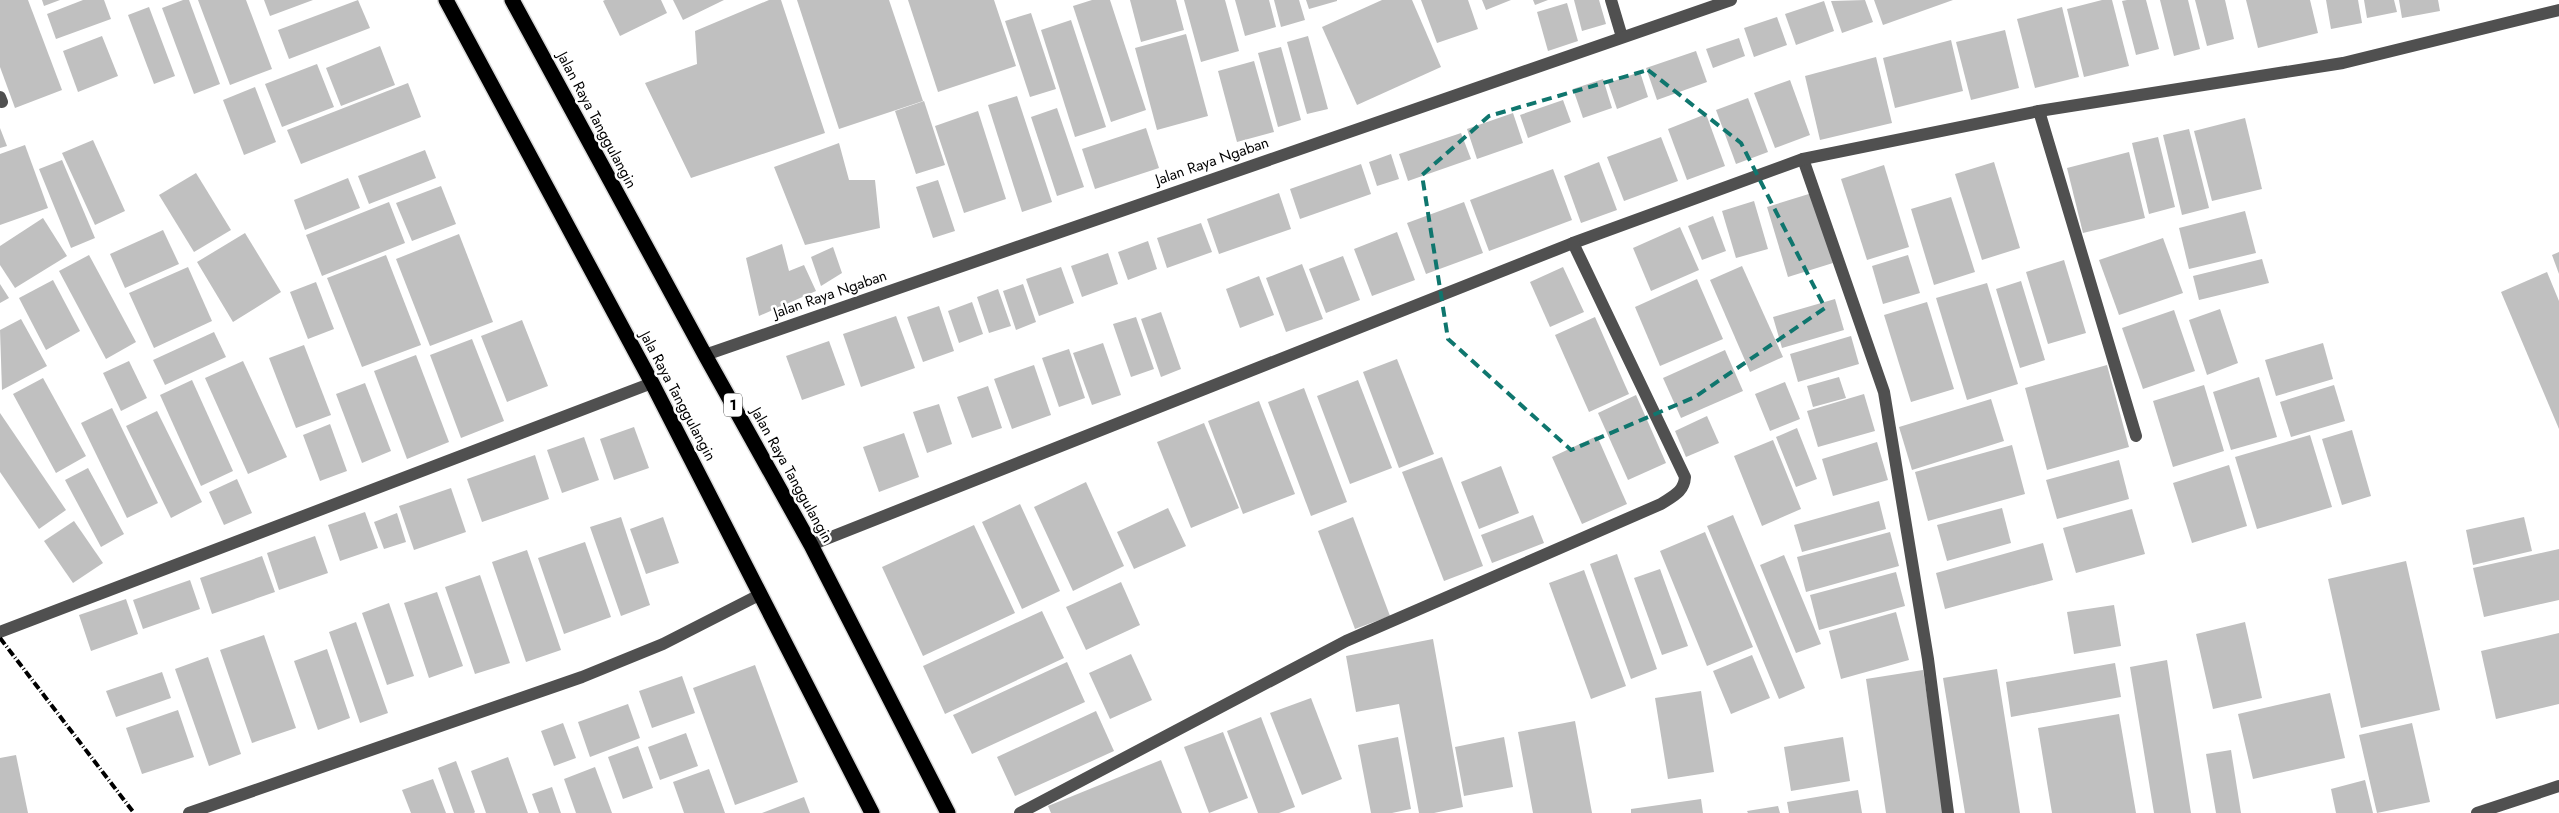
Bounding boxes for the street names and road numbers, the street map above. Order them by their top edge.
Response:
street label: Jalan Raya Tanggulangin [551,46,642,192]
street label: Jalan Raya Ngaban [1150,131,1272,191]
street label: Jalan Raya Ngaban [768,264,890,324]
street label: Jala Raya Tanggulangin [633,325,722,465]
road number: 1 [724,394,742,416]
street label: Jalan Raya Tanggulangin [745,401,838,547]

